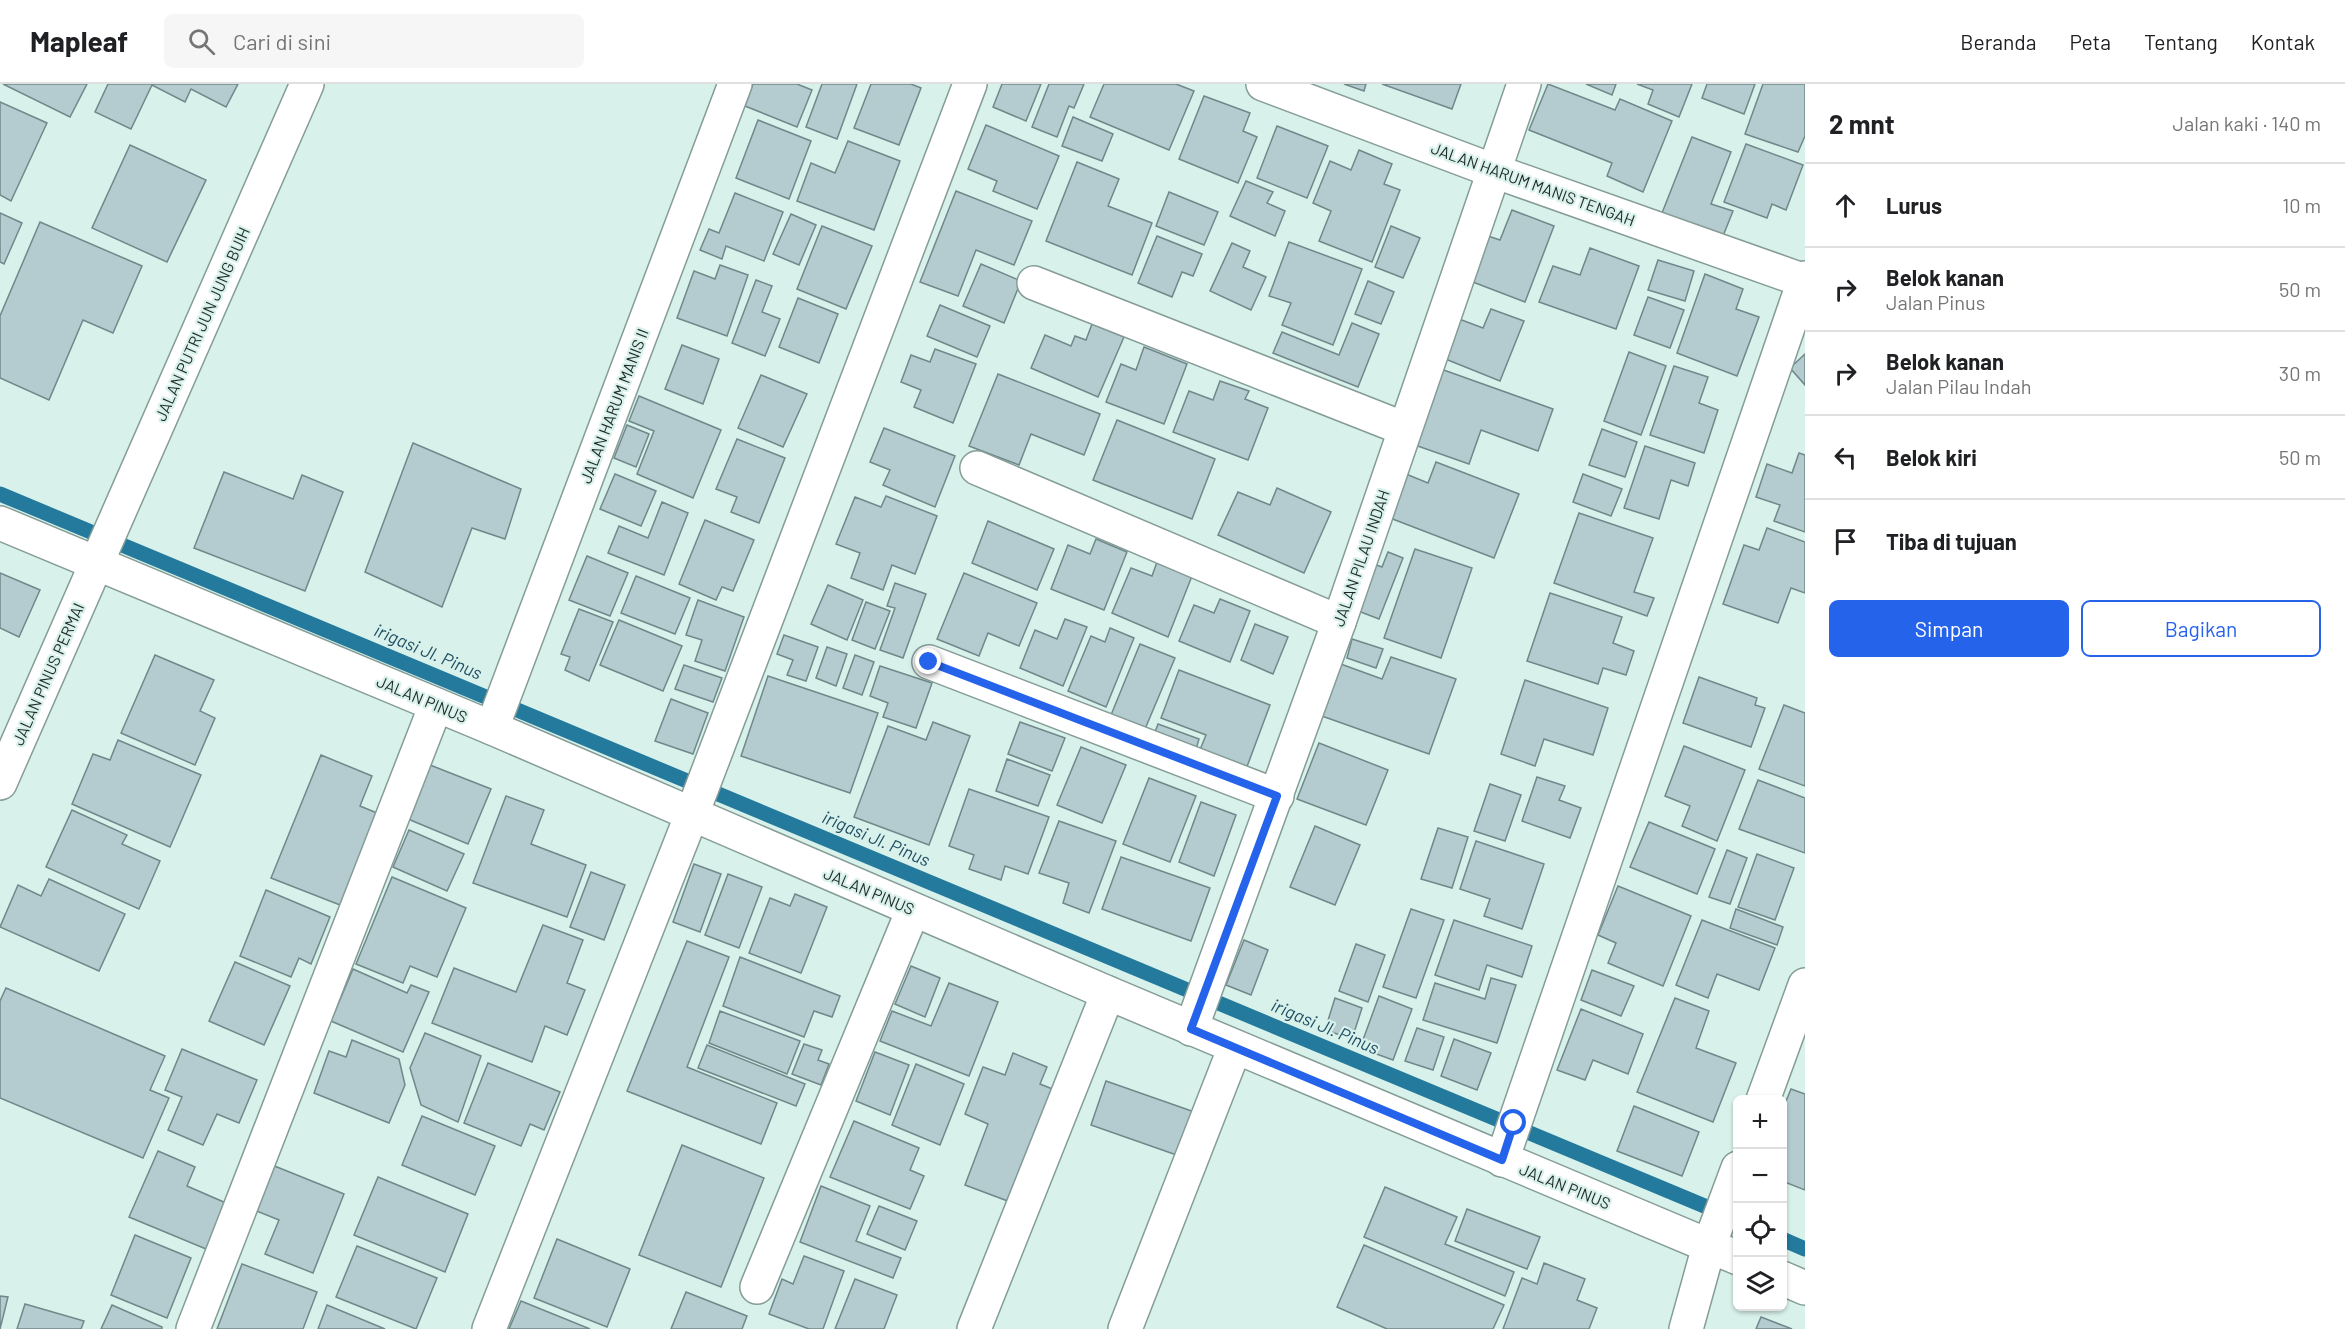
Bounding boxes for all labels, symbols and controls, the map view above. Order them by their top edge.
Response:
search box [164,14,584,68]
text: Mapleaf [30,24,128,58]
icon: search [185,25,218,58]
text: Cari di sini [233,28,331,54]
text: Beranda [1960,29,2036,54]
text: Peta [2069,29,2111,54]
text: Tentang [2144,29,2218,54]
text: Kontak [2251,29,2315,54]
text: 2 mnt [1829,108,1895,139]
text: Jalan kaki · 140 m [2172,111,2321,135]
street label: JALAN HARUM MANIS TENGAH [1429,138,1638,229]
icon: ahead [1829,189,1862,222]
text: Lurus [1886,192,1942,218]
text: 10 m [2282,193,2321,217]
street label: JALAN PUTRI JUN JUNG BUIH [150,224,253,424]
text: Belok kanan [1886,264,2004,290]
icon: right [1829,273,1862,306]
text: 50 m [2279,277,2321,301]
text: Jalan Pinus [1886,290,1985,314]
street label: JALAN HARUM MANIS II [575,326,652,486]
text: Belok kanan [1886,348,2004,374]
icon: right [1829,357,1862,390]
text: 30 m [2279,361,2321,385]
text: Jalan Pilau Indah [1886,374,2032,398]
icon: left [1829,441,1862,474]
text: Belok kiri [1886,444,1977,470]
text: 50 m [2279,445,2321,469]
street label: JALAN PILAU INDAH [1328,487,1393,629]
icon: arrive [1829,525,1862,558]
text: Tiba di tujuan [1886,528,2017,554]
street label: JALAN PINUS PERMAI [8,600,88,748]
button: Simpan [1829,600,2069,657]
button: Bagikan [2081,600,2321,657]
water label: irigasi Jl. Pinus [371,618,486,684]
route end [915,648,941,674]
street label: JALAN PINUS [374,671,470,726]
water label: irigasi Jl. Pinus [819,805,934,871]
street label: JALAN PINUS [821,863,917,918]
water label: irigasi Jl. Pinus [1268,993,1383,1059]
map controls [1733,1095,1787,1311]
button: + [1733,1095,1787,1149]
route start [1500,1109,1526,1135]
button: − [1733,1149,1787,1203]
street label: JALAN PINUS [1517,1159,1613,1212]
button: locate [1733,1203,1787,1257]
button: layers [1733,1257,1787,1311]

